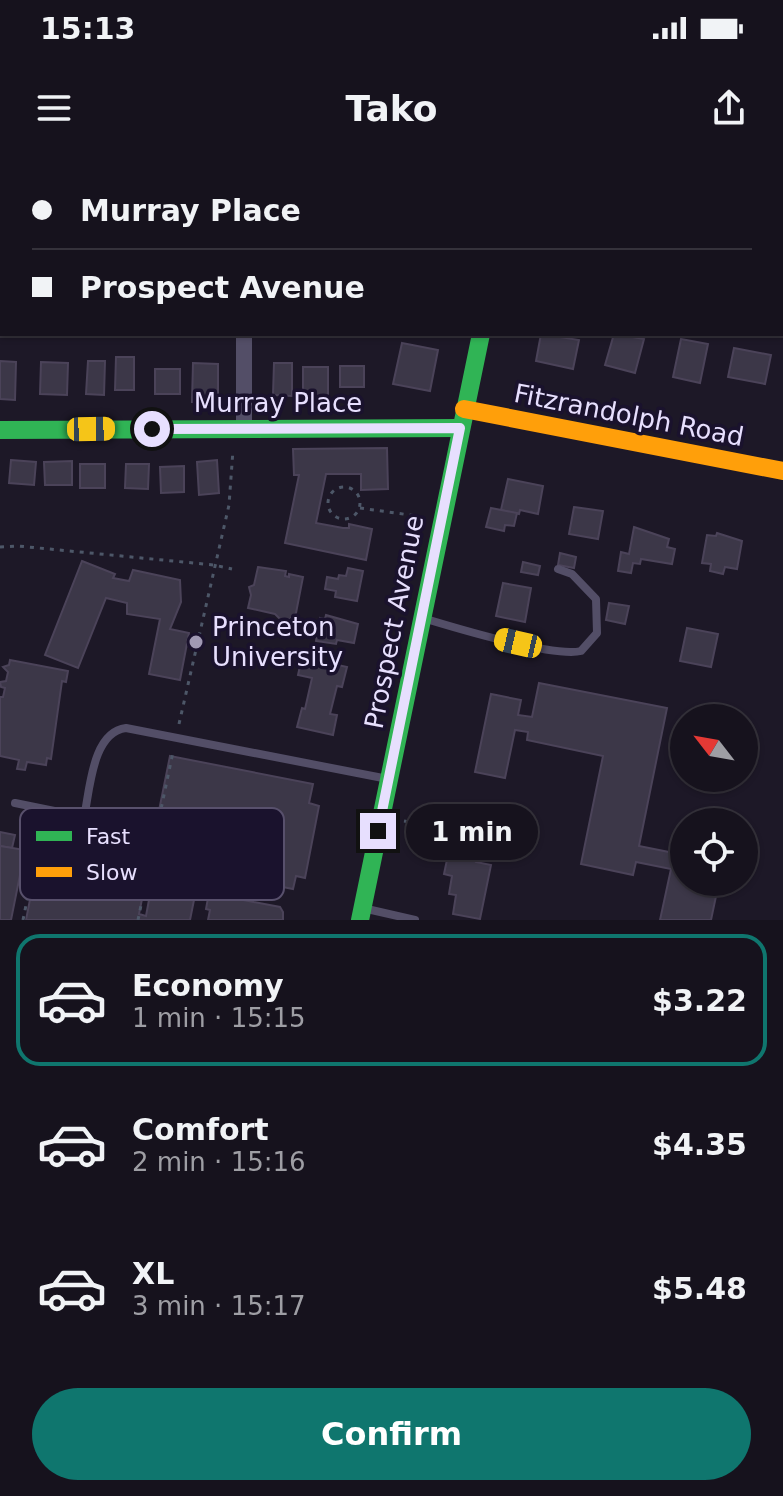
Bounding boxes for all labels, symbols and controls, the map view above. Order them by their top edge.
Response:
text: 15:13 [40,11,136,46]
icon: menu [32,86,76,130]
icon: share [707,86,751,130]
text: Tako [346,88,437,129]
text: Murray Place [80,193,301,228]
text: Prospect Avenue [80,270,365,305]
street label: Fitzrandolph Road [512,378,746,452]
street label: Murray Place [194,388,362,418]
route start [134,411,170,447]
car [67,417,115,441]
street label: Prospect Avenue [359,513,429,731]
place label: Princeton University [212,612,343,672]
car [492,626,544,660]
marker: Princeton University [187,633,205,651]
north arrow [670,704,758,792]
map controls [670,704,758,896]
callout: 1 min [406,803,538,859]
legend [20,808,284,900]
button: locate [670,808,758,896]
route end [360,813,396,849]
text: 1 min [431,817,513,847]
text: Fast [86,824,131,849]
text: Slow [86,860,138,885]
icon: car [36,964,108,1036]
text: Economy [132,968,284,1003]
text: $3.22 [652,983,747,1018]
text: 1 min · 15:15 [132,1003,306,1033]
icon: car [36,1108,108,1180]
text: Comfort [132,1112,269,1147]
text: $4.35 [652,1127,747,1162]
text: 2 min · 15:16 [132,1147,306,1177]
icon: car [36,1252,108,1324]
text: XL [132,1256,174,1291]
text: $5.48 [652,1271,747,1306]
text: 3 min · 15:17 [132,1291,306,1321]
button: Confirm [32,1388,751,1480]

